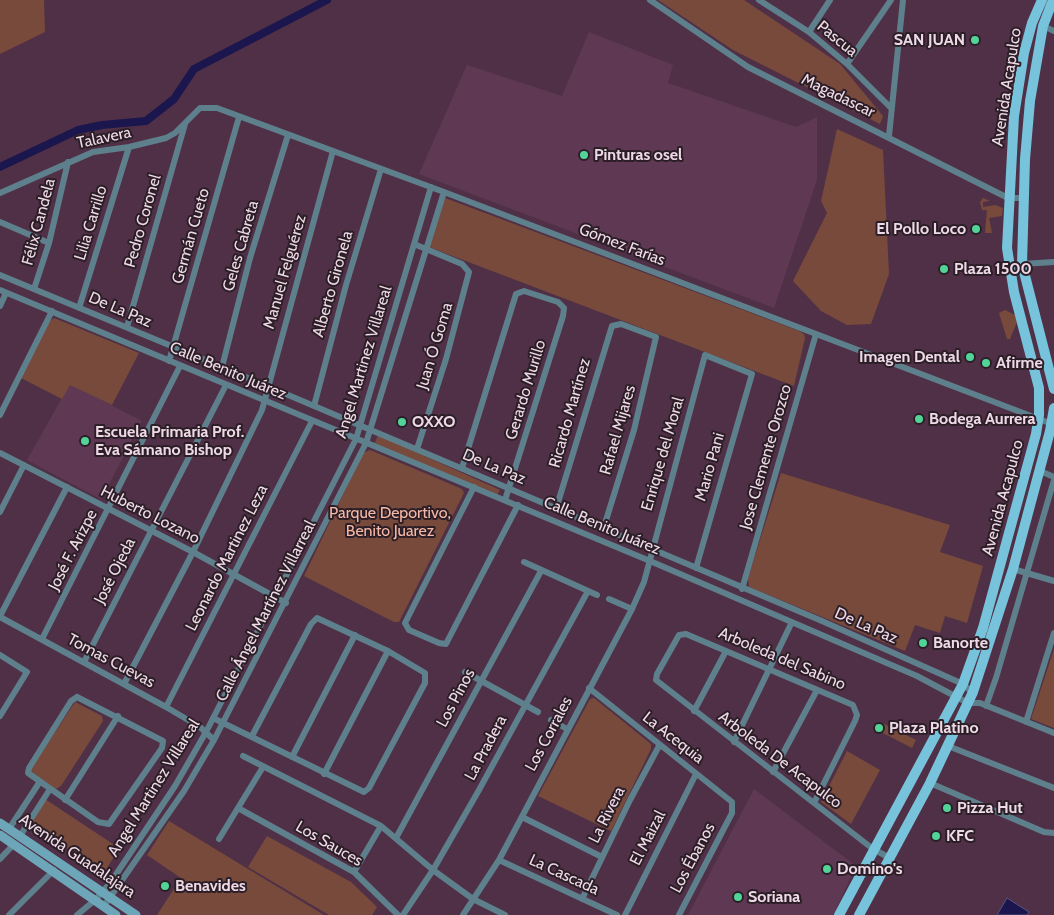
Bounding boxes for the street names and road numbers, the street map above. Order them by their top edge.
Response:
street label: Pascua [813,17,861,61]
street label: Avenida Acapulco [988,27,1026,147]
street label: Magadascar [798,70,878,122]
street label: Talavera [75,123,133,153]
street label: Pedro Coronel [121,172,165,270]
street label: Félix Candela [18,176,60,268]
street label: Lilia Carrillo [71,183,111,263]
street label: Germán Cueto [168,186,214,286]
street label: Geles Cabreta [219,198,263,294]
street label: Manuel Felguérez [259,213,311,331]
street label: Gómez Farías [576,220,668,270]
street label: Alberto Gironela [309,229,357,339]
street label: Angel Martinez Villareal [332,283,396,441]
street label: De La Paz [86,288,154,332]
street label: Juan Ó Goma [413,300,457,392]
street label: Calle Benito Juárez [167,338,289,404]
street label: Gerardo Murillo [502,338,550,442]
street label: Ricardo Martínez [545,356,595,470]
street label: Jose Clemente Orozco [736,382,796,532]
street label: Rafael Mijares [596,383,640,477]
street label: Enrique del Moral [638,395,688,513]
street label: Mario Pani [691,431,729,503]
street label: Avenida Acapulco [978,438,1028,558]
street label: De La Paz [460,445,528,489]
street label: Huberto Lozano [97,482,203,548]
street label: Leonardo Martinez Leza [182,482,272,634]
street label: Calle Benito Juárez [541,493,663,559]
street label: José F. Arizpe [44,506,102,594]
street label: Calle Ángel Martínez Villarreal [212,517,320,705]
street label: José Ojeda [90,535,140,607]
street label: De La Paz [832,604,900,648]
street label: Arboleda del Sabino [716,624,848,694]
street label: Tomas Cuevas [64,630,158,692]
street label: Los Pinos [433,665,479,731]
street label: Los Corrales [521,694,577,774]
street label: Arboleda De Acapulco [715,707,845,813]
street label: La Acequia [638,708,708,768]
street label: La Pradera [461,712,511,784]
street label: Angel Martinez Villareal [104,716,204,860]
street label: La Rivera [585,784,629,846]
street label: El Maizal [626,807,670,869]
street label: Avenida Guadalajara [15,810,139,902]
street label: Los Sauces [292,817,366,871]
street label: Los Ébanos [667,820,719,896]
street label: La Cascada [526,850,602,900]

